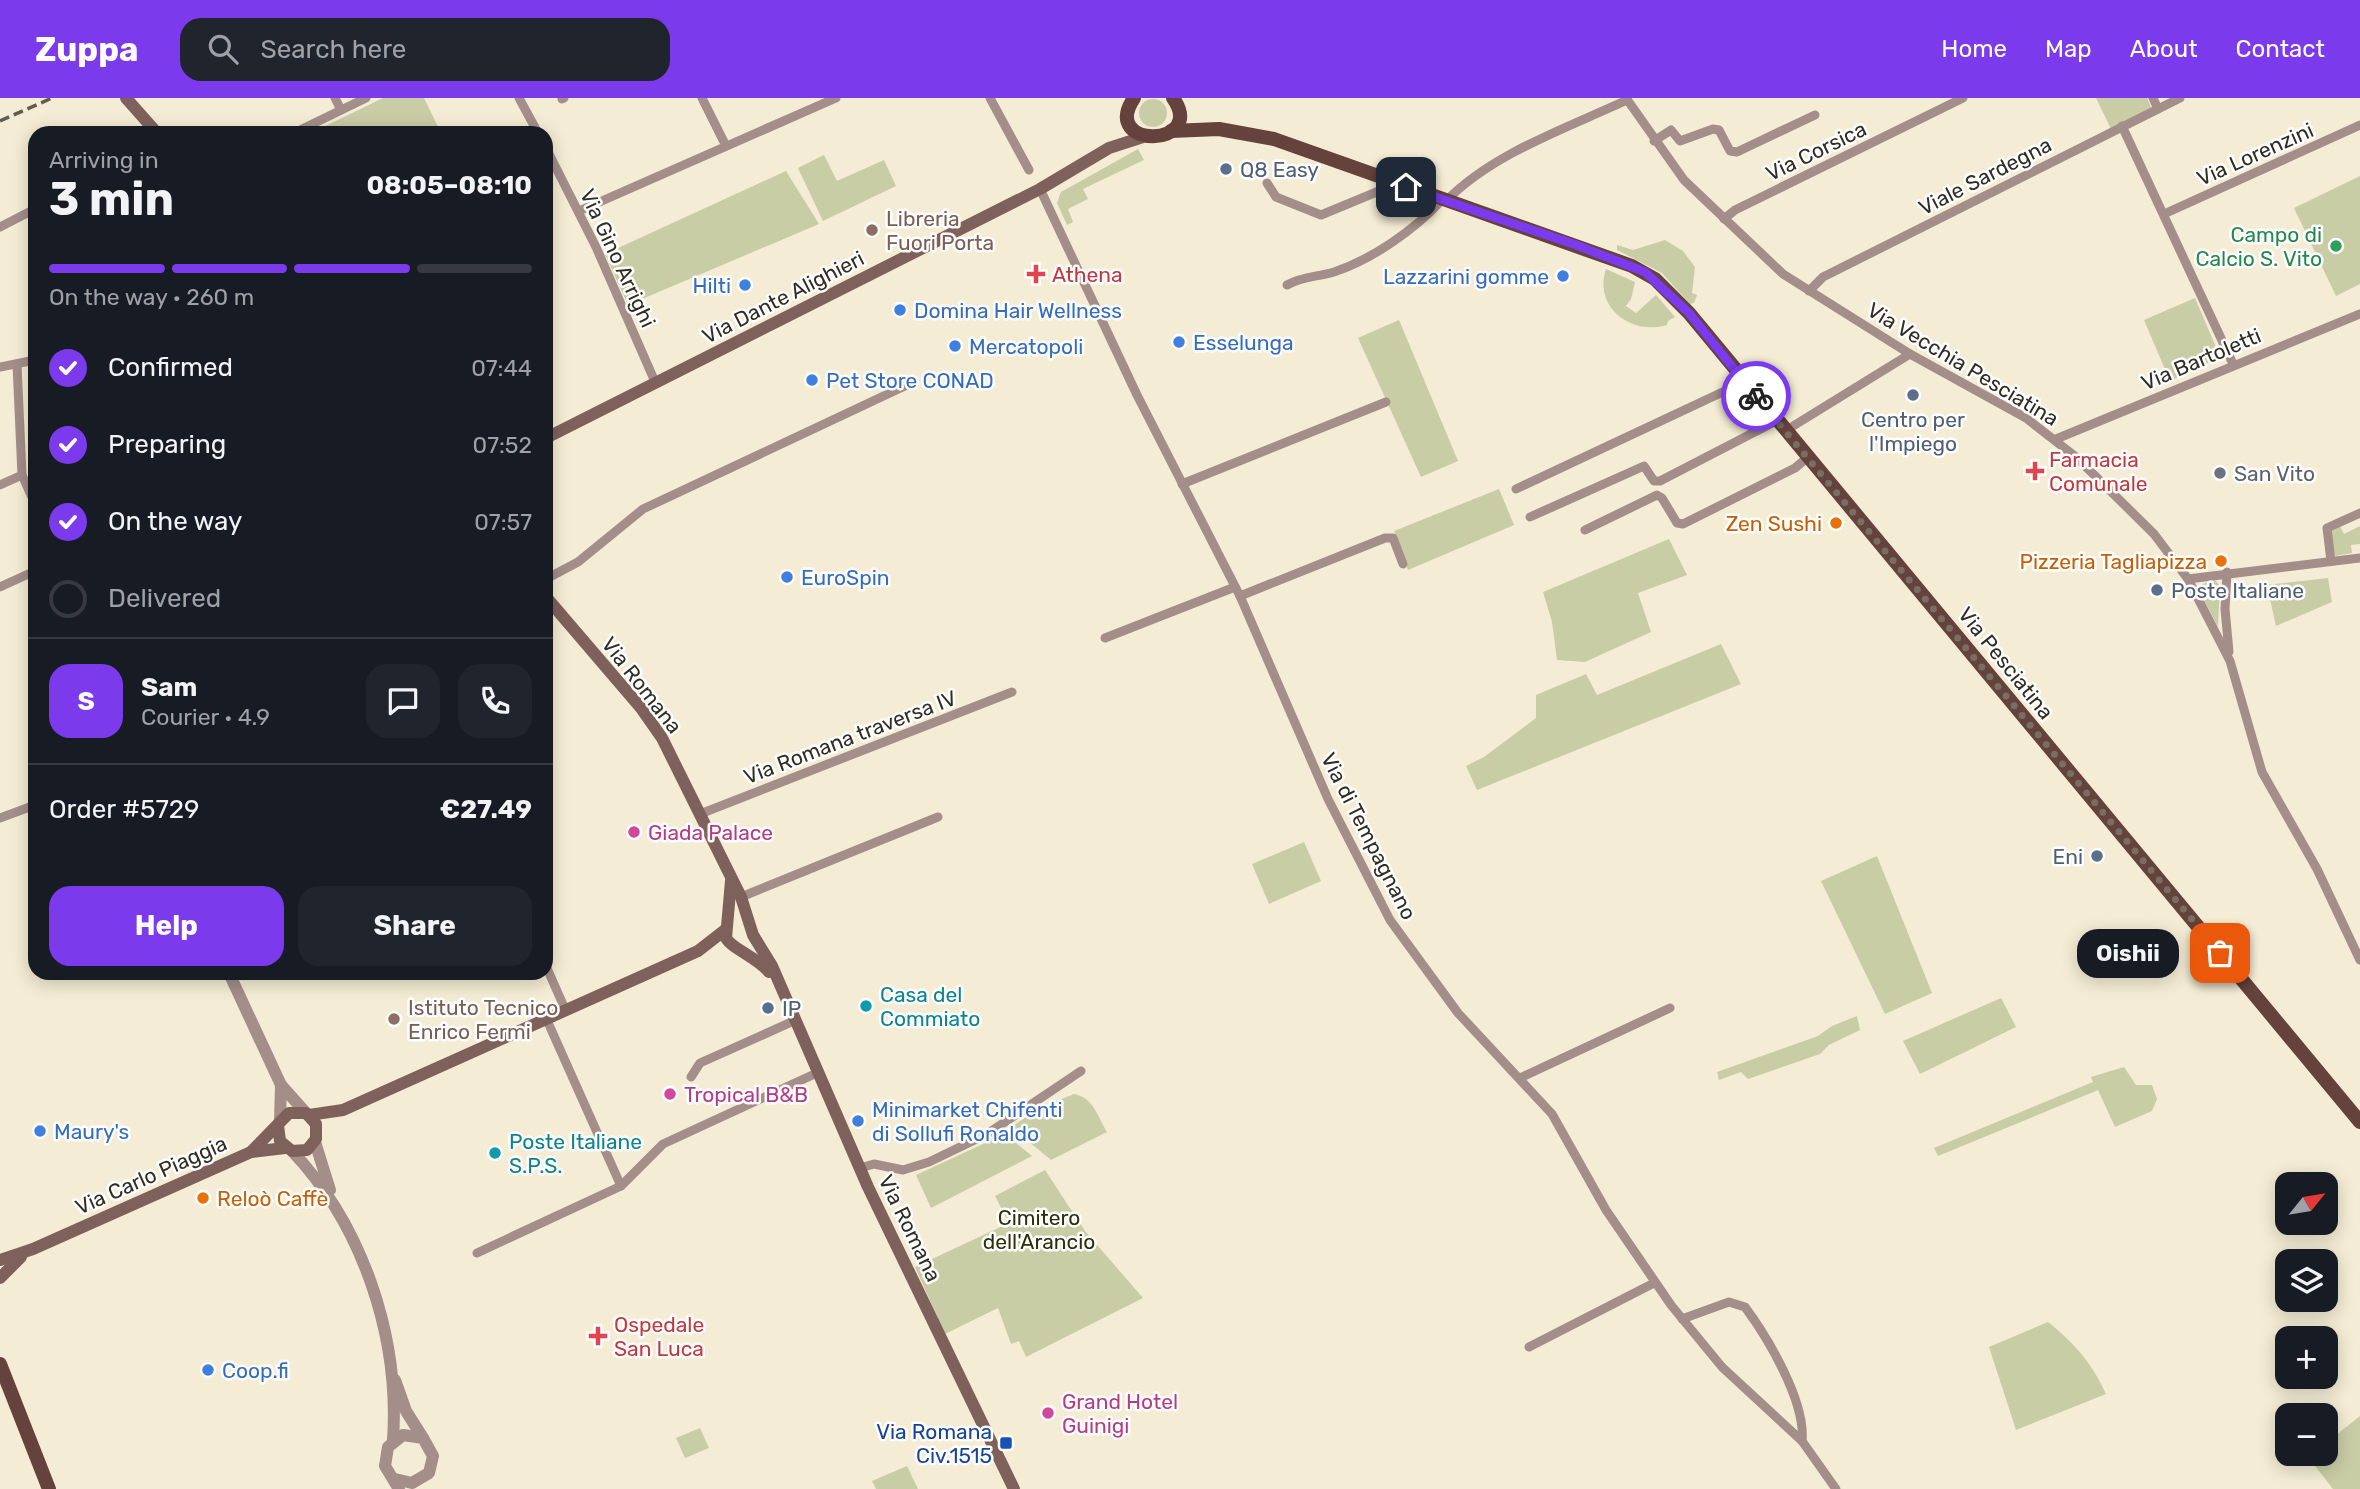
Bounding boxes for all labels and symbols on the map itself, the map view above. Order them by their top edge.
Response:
street label: Via Corsica [1762,116,1870,186]
street label: Via Lorenzini [2193,117,2317,191]
street label: Viale Sardegna [1914,132,2056,220]
place label: Q8 Easy [1240,157,1319,182]
pin [1376,157,1436,217]
marker: Q8 Easy [1218,161,1234,177]
street label: Via Gino Arrighi [575,185,661,331]
place label: Libreria Fuori Porta [886,206,994,255]
marker: Libreria Fuori Porta [864,222,880,238]
place label: Campo di Calcio S. Vito [2195,222,2322,271]
marker: Campo di Calcio S. Vito [2328,238,2344,254]
street label: Via Dante Alighieri [698,245,868,349]
place label: Athena [1052,262,1123,287]
marker: Athena [1026,264,1046,284]
place label: Lazzarini gomme [1383,264,1549,289]
marker: Lazzarini gomme [1555,268,1571,284]
place label: Hilti [693,273,731,298]
marker: Hilti [737,277,753,293]
street label: Via Vecchia Pesciatina [1863,297,2063,431]
place label: Domina Hair Wellness [914,298,1122,323]
marker: Domina Hair Wellness [892,302,908,318]
street label: Via Bartoletti [2137,323,2265,395]
place label: Esselunga [1193,330,1294,355]
place label: Mercatopoli [969,334,1083,359]
marker: Esselunga [1171,334,1187,350]
marker: Mercatopoli [947,338,963,354]
courier [1721,361,1791,431]
place label: Pet Store CONAD [826,368,994,393]
marker: Pet Store CONAD [804,372,820,388]
marker: Centro per l'Impiego [1905,387,1921,403]
place label: Centro per l'Impiego [1861,407,1965,456]
place label: Farmacia Comunale [2049,447,2148,496]
place label: San Vito [2234,461,2315,486]
marker: Farmacia Comunale [2027,463,2043,479]
marker: San Vito [2212,465,2228,481]
place label: Zen Sushi [1726,511,1822,536]
marker: Zen Sushi [1828,515,1844,531]
place label: Pizzeria Tagliapizza [2019,549,2207,574]
marker: Pizzeria Tagliapizza [2213,553,2229,569]
place label: EuroSpin [801,565,889,590]
marker: EuroSpin [779,569,795,585]
place label: Poste Italiane [2171,578,2304,603]
marker: Poste Italiane [2149,582,2165,598]
street label: Via Pesciatina [1953,602,2059,724]
street label: Via Romana [597,632,687,738]
street label: Via Romana traversa IV [740,685,960,789]
street label: Via di Tempagnano [1316,748,1422,924]
place label: Giada Palace [648,820,773,845]
marker: Giada Palace [626,824,642,840]
place label: Eni [2052,844,2083,869]
marker: Eni [2089,848,2105,864]
pin [2190,923,2250,983]
callout: Oishii [2076,928,2178,978]
place label: Casa del Commiato [880,982,980,1031]
place label: Istituto Tecnico Enrico Fermi [408,995,558,1044]
place label: IP [782,996,801,1021]
marker: Casa del Commiato [858,998,874,1014]
marker: IP [760,1000,776,1016]
marker: Istituto Tecnico Enrico Fermi [386,1011,402,1027]
place label: Tropical B&B [684,1082,808,1107]
marker: Tropical B&B [662,1086,678,1102]
place label: Minimarket Chifenti di Sollufi Ronaldo [872,1097,1063,1146]
marker: Minimarket Chifenti di Sollufi Ronaldo [850,1113,866,1129]
place label: Maury's [54,1119,129,1144]
marker: Maury's [32,1123,48,1139]
place label: Poste Italiane S.P.S. [509,1129,642,1178]
street label: Via Carlo Piaggia [71,1130,231,1220]
marker: Poste Italiane S.P.S. [487,1145,503,1161]
street label: Via Romana [873,1170,947,1286]
north arrow [2275,1172,2338,1236]
place label: Reloò Caffè [217,1186,328,1211]
marker: Reloò Caffè [195,1190,211,1206]
park label: Cimitero dell'Arancio [983,1205,1095,1254]
place label: Ospedale San Luca [614,1312,704,1361]
marker: Ospedale San Luca [588,1326,608,1346]
place label: Coop.fi [222,1358,289,1383]
marker: Coop.fi [200,1362,216,1378]
place label: Grand Hotel Guinigi [1062,1389,1178,1438]
marker: Grand Hotel Guinigi [1040,1405,1056,1421]
place label: Via Romana Civ.1515 [876,1419,992,1468]
marker: Via Romana Civ.1515 [998,1435,1014,1451]

